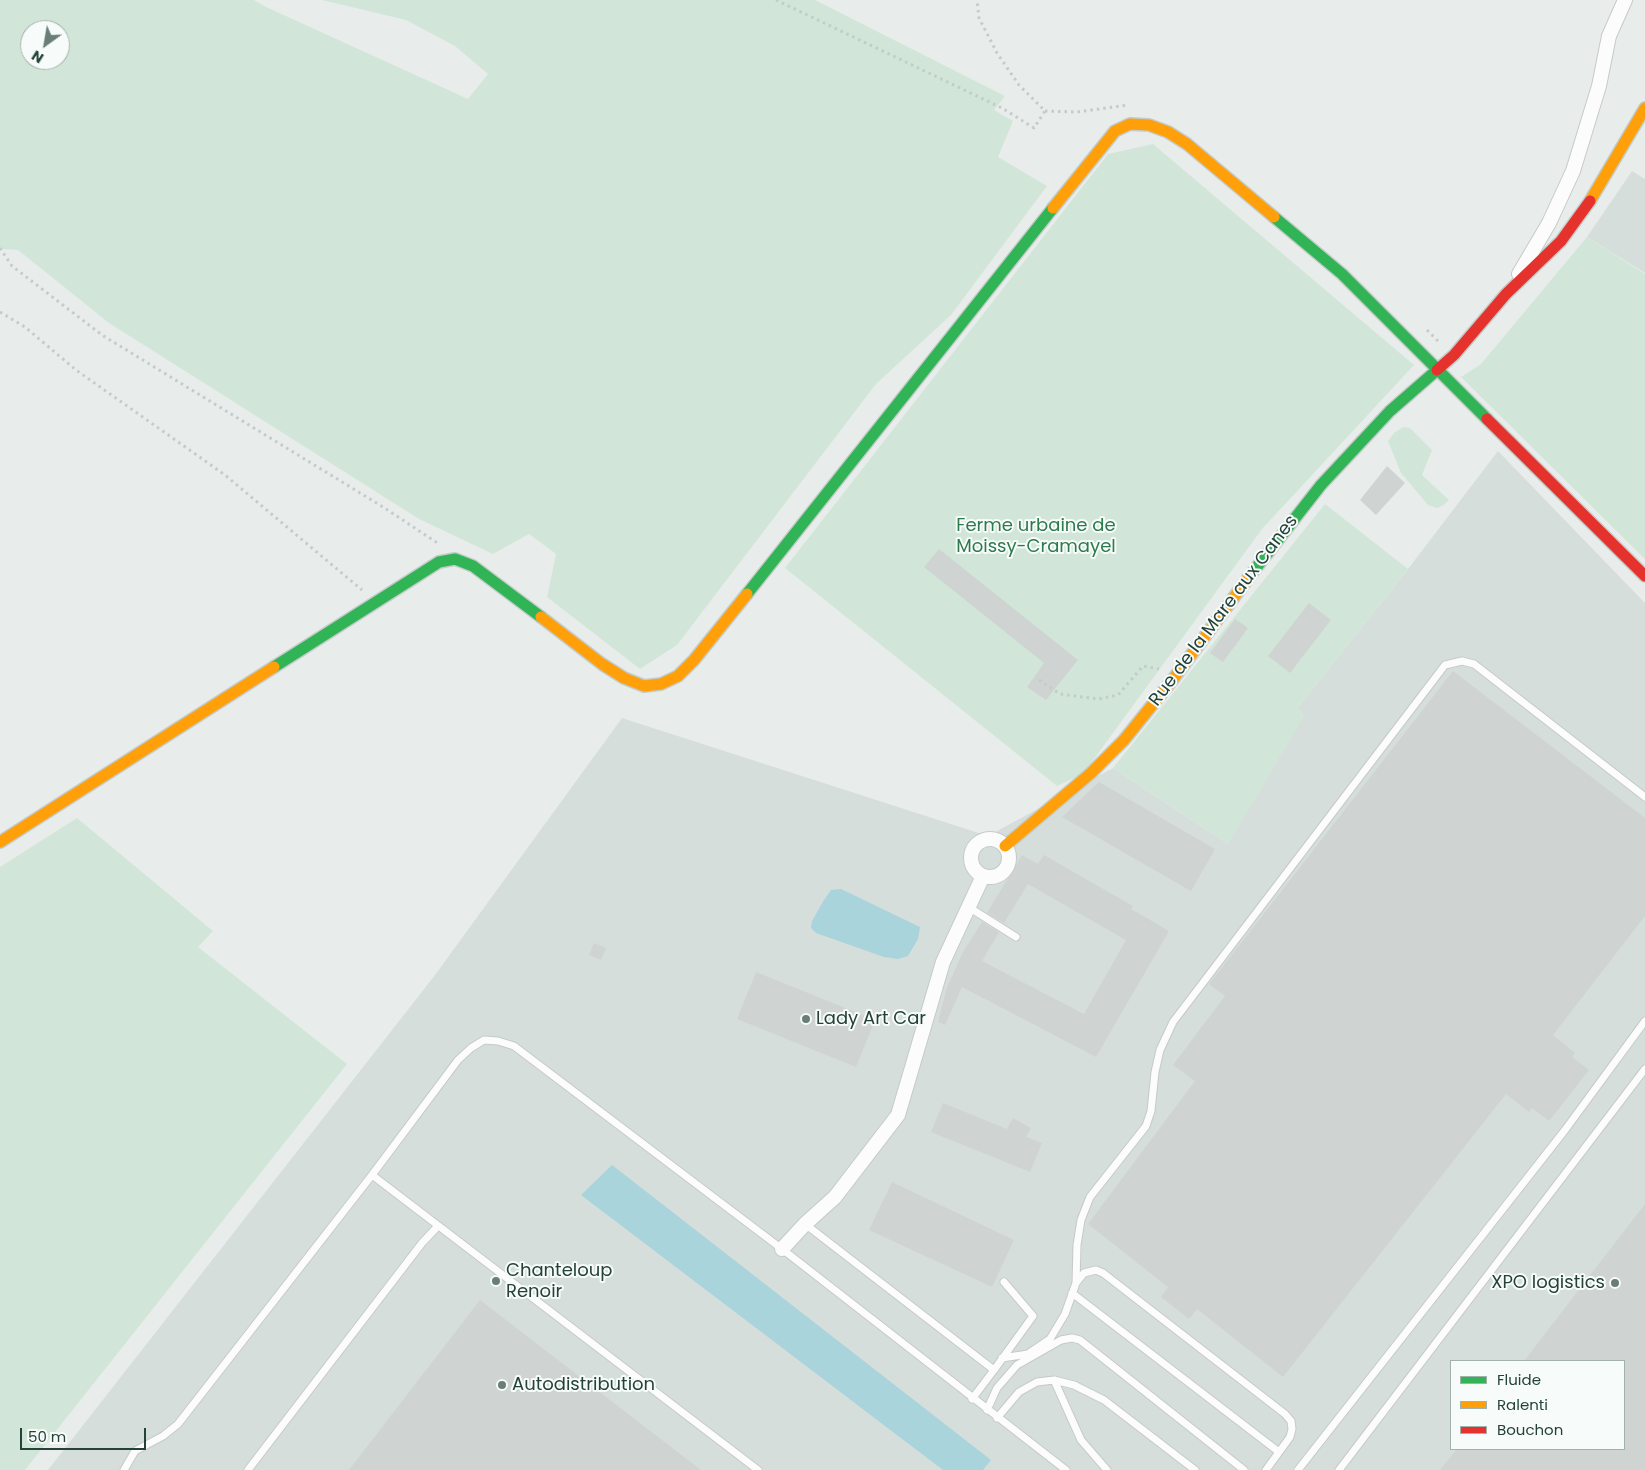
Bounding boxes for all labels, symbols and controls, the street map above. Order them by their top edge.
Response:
north arrow [20,20,70,70]
text: N [28,46,47,68]
street label: Rue de la Mare aux Canes [1145,511,1303,711]
park label: Ferme urbaine de Moissy-Cramayel [956,515,1116,558]
place label: Lady Art Car [816,1008,926,1030]
marker: Lady Art Car [800,1013,812,1025]
place label: Chanteloup Renoir [506,1260,612,1302]
place label: XPO logistics [1491,1272,1605,1294]
marker: Chanteloup Renoir [490,1275,502,1287]
marker: XPO logistics [1609,1277,1621,1289]
legend [1450,1360,1625,1450]
text: Fluide [1497,1369,1541,1390]
place label: Autodistribution [512,1374,655,1396]
marker: Autodistribution [496,1379,508,1391]
text: Ralenti [1497,1394,1548,1415]
scale bar [22,1418,149,1450]
text: Bouchon [1497,1419,1563,1440]
text: 50 m [28,1426,66,1447]

